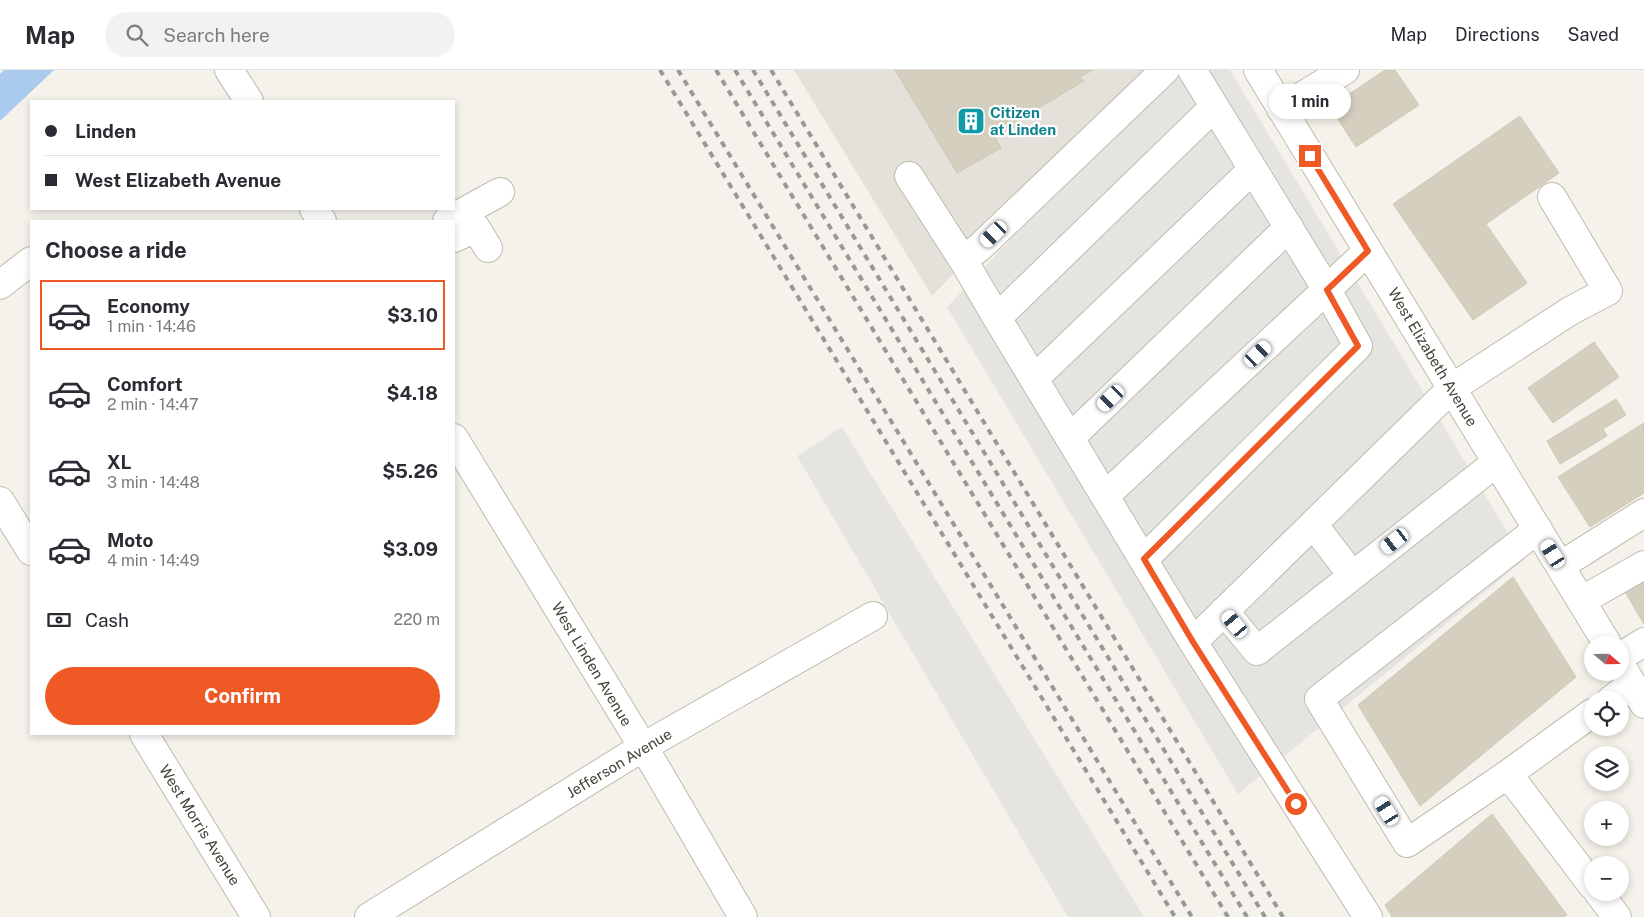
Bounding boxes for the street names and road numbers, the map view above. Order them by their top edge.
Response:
street label: West Elizabeth Avenue [1385,285,1481,429]
street label: West Linden Avenue [548,599,636,729]
street label: Jefferson Avenue [563,725,675,801]
street label: West Morris Avenue [156,762,244,888]

